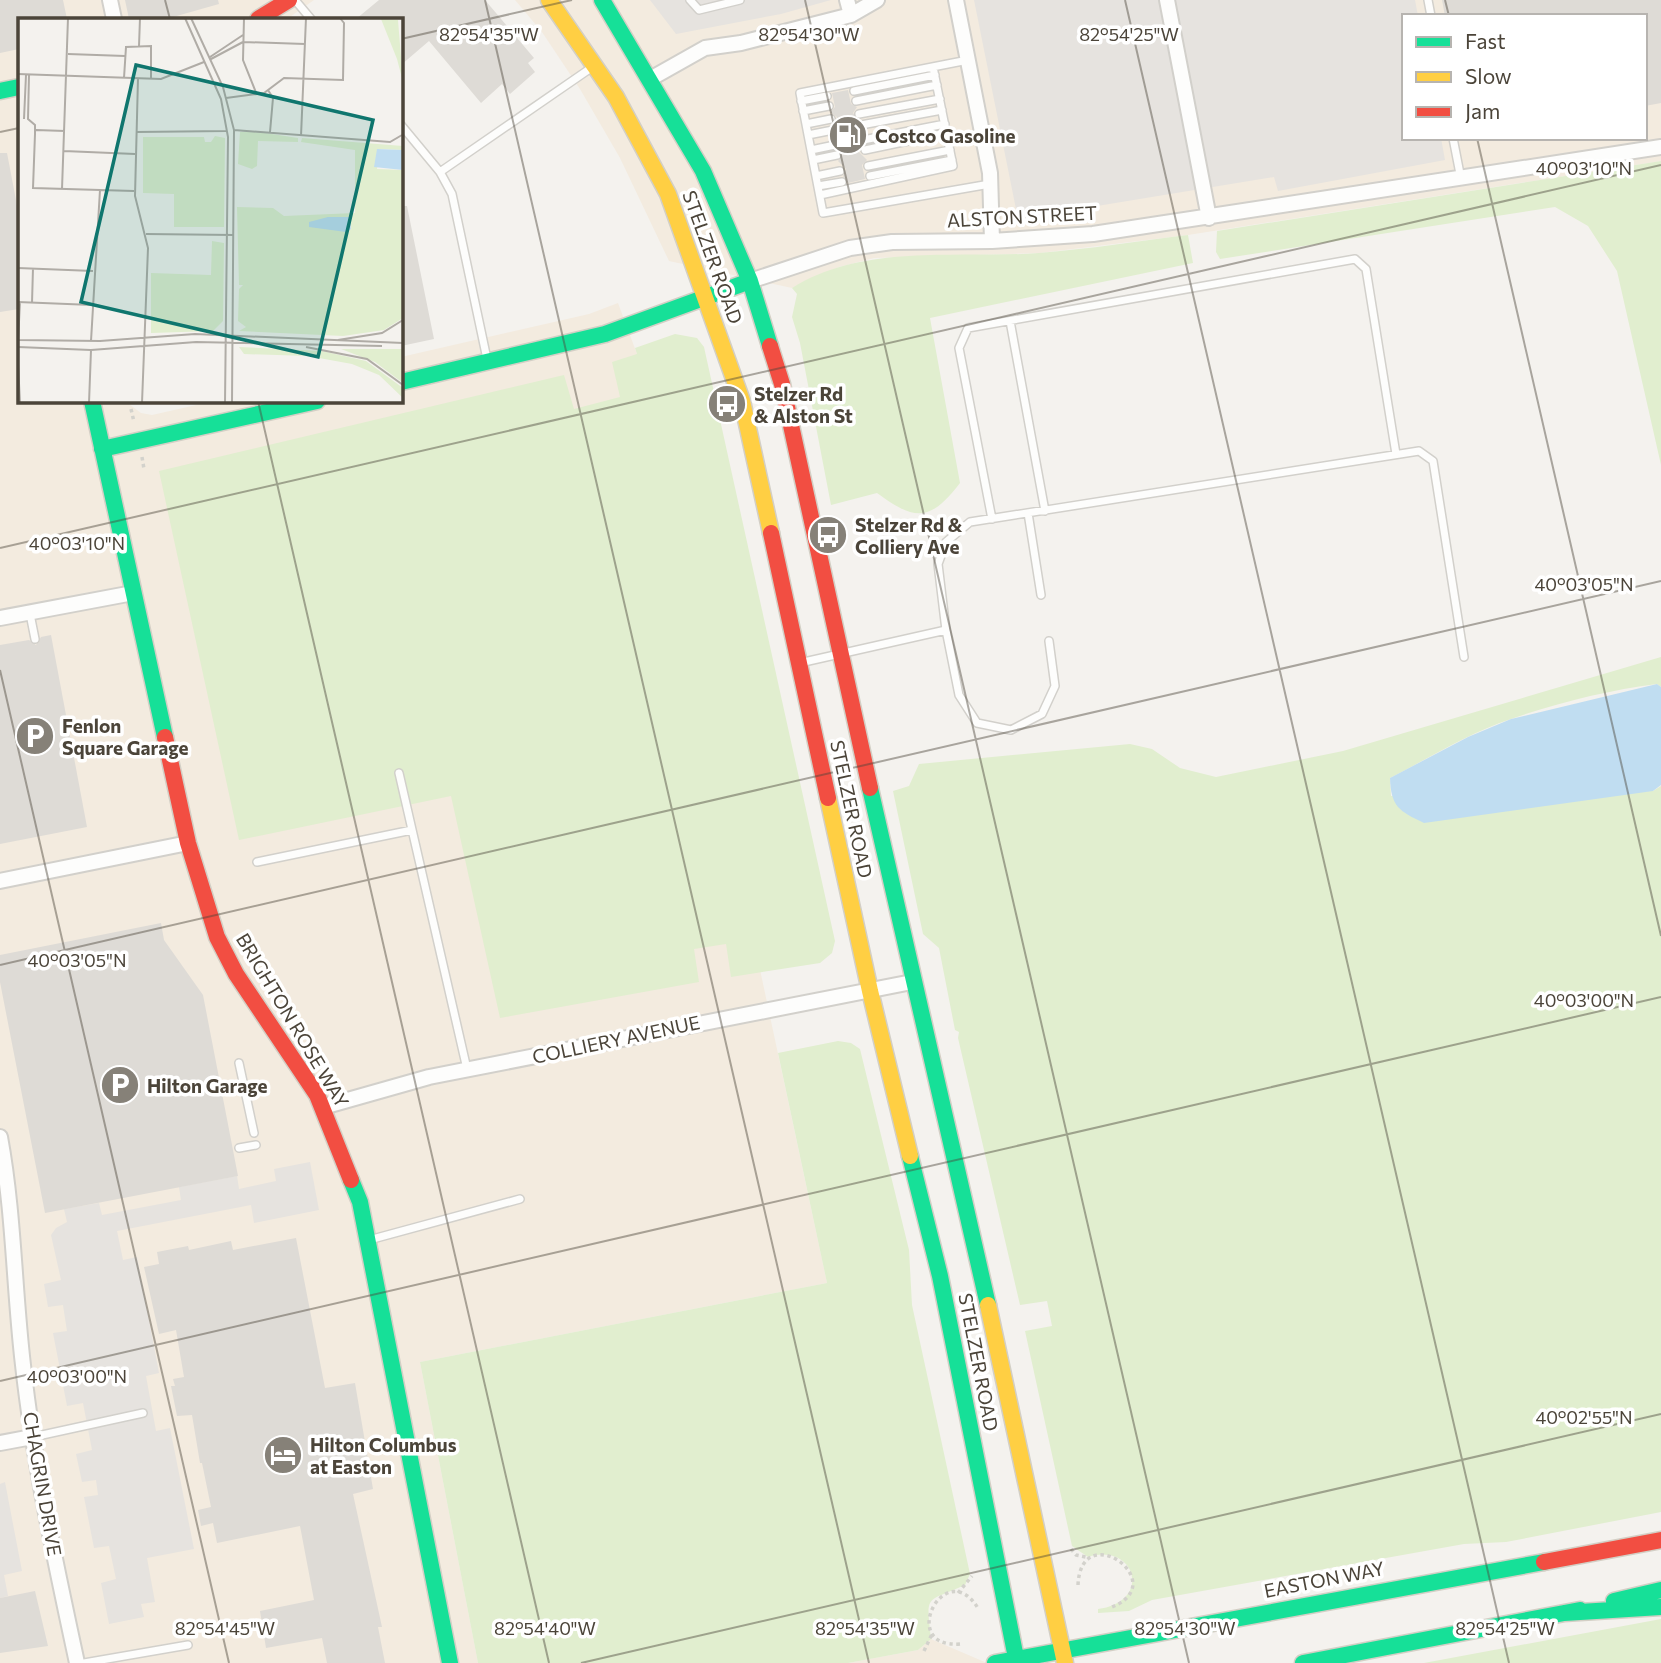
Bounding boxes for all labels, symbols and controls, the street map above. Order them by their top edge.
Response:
legend [1402,14,1647,140]
inset map [18,18,402,402]
text: 82°54'35"W [439,23,539,45]
text: 82°54'30"W [758,23,860,45]
text: 82°54'25"W [1079,23,1179,45]
text: Fast [1465,28,1506,53]
text: Slow [1465,63,1512,88]
text: Jam [1465,98,1500,123]
fuel station icon: Costco Gasoline [827,114,869,156]
place label: Costco Gasoline [875,124,1016,147]
text: 40°03'10"N [1536,157,1632,179]
street label: STELZER ROAD [678,187,748,327]
street label: ALSTON STREET [946,201,1098,231]
place label: Stelzer Rd & Alston St [754,382,853,427]
bus stop icon: Stelzer Rd & Alston St [706,383,748,425]
place label: Stelzer Rd & Colliery Ave [855,513,963,558]
bus stop icon: Stelzer Rd & Colliery Ave [807,514,849,556]
text: 40°03'10"N [29,532,125,554]
text: 40°03'05"N [1535,573,1633,595]
place label: Fenlon Square Garage [62,714,188,759]
parking icon: Fenlon Square Garage [14,715,56,757]
street label: STELZER ROAD [826,738,878,880]
street label: BRIGHTON ROSE WAY [232,929,354,1111]
text: 40°03'05"N [28,949,126,971]
text: 40°03'00"N [1534,989,1634,1011]
street label: COLLIERY AVENUE [530,1010,702,1068]
parking icon: Hilton Garage [99,1064,141,1106]
place label: Hilton Garage [147,1074,267,1097]
street label: STELZER ROAD [954,1291,1004,1433]
text: 40°03'00"N [27,1365,127,1387]
text: 40°02'55"N [1535,1406,1633,1428]
street label: CHAGRIN DRIVE [19,1410,67,1558]
place label: Hilton Columbus at Easton [310,1433,457,1478]
hotel icon: Hilton Columbus at Easton [262,1434,304,1476]
street label: EASTON WAY [1262,1556,1386,1602]
text: 82°54'45"W [175,1617,275,1639]
text: 82°54'40"W [494,1617,596,1639]
text: 82°54'35"W [815,1617,915,1639]
text: 82°54'30"W [1134,1617,1236,1639]
text: 82°54'25"W [1455,1617,1555,1639]

